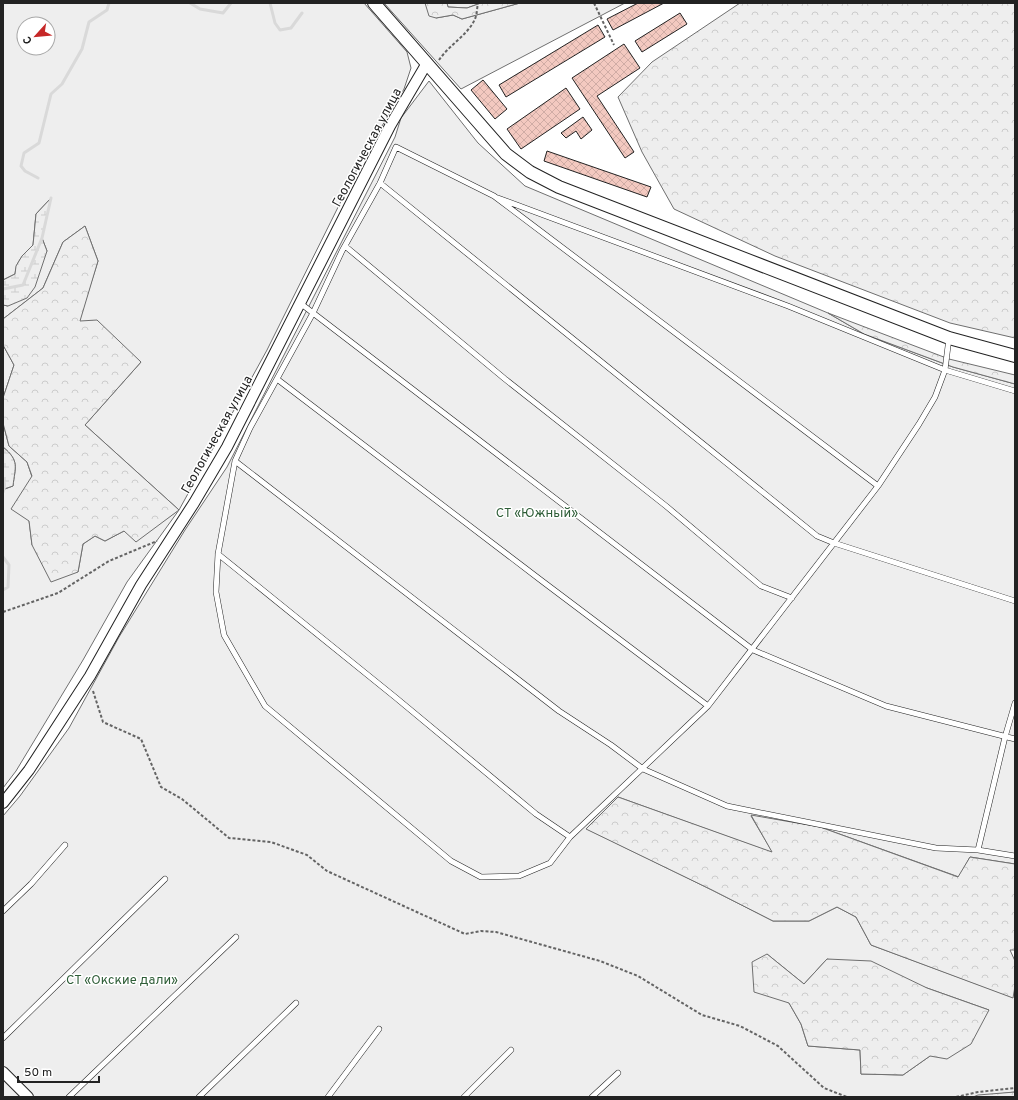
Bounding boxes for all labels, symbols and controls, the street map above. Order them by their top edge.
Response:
north arrow [16,16,56,56]
text: С [20,34,36,46]
street label: Геологическая улица [330,86,406,210]
street label: Геологическая улица [179,373,257,497]
park label: СТ «Южный» [496,506,578,522]
park label: СТ «Окские дали» [66,973,178,989]
scale bar [18,1058,99,1084]
text: 50 m [24,1065,52,1081]

